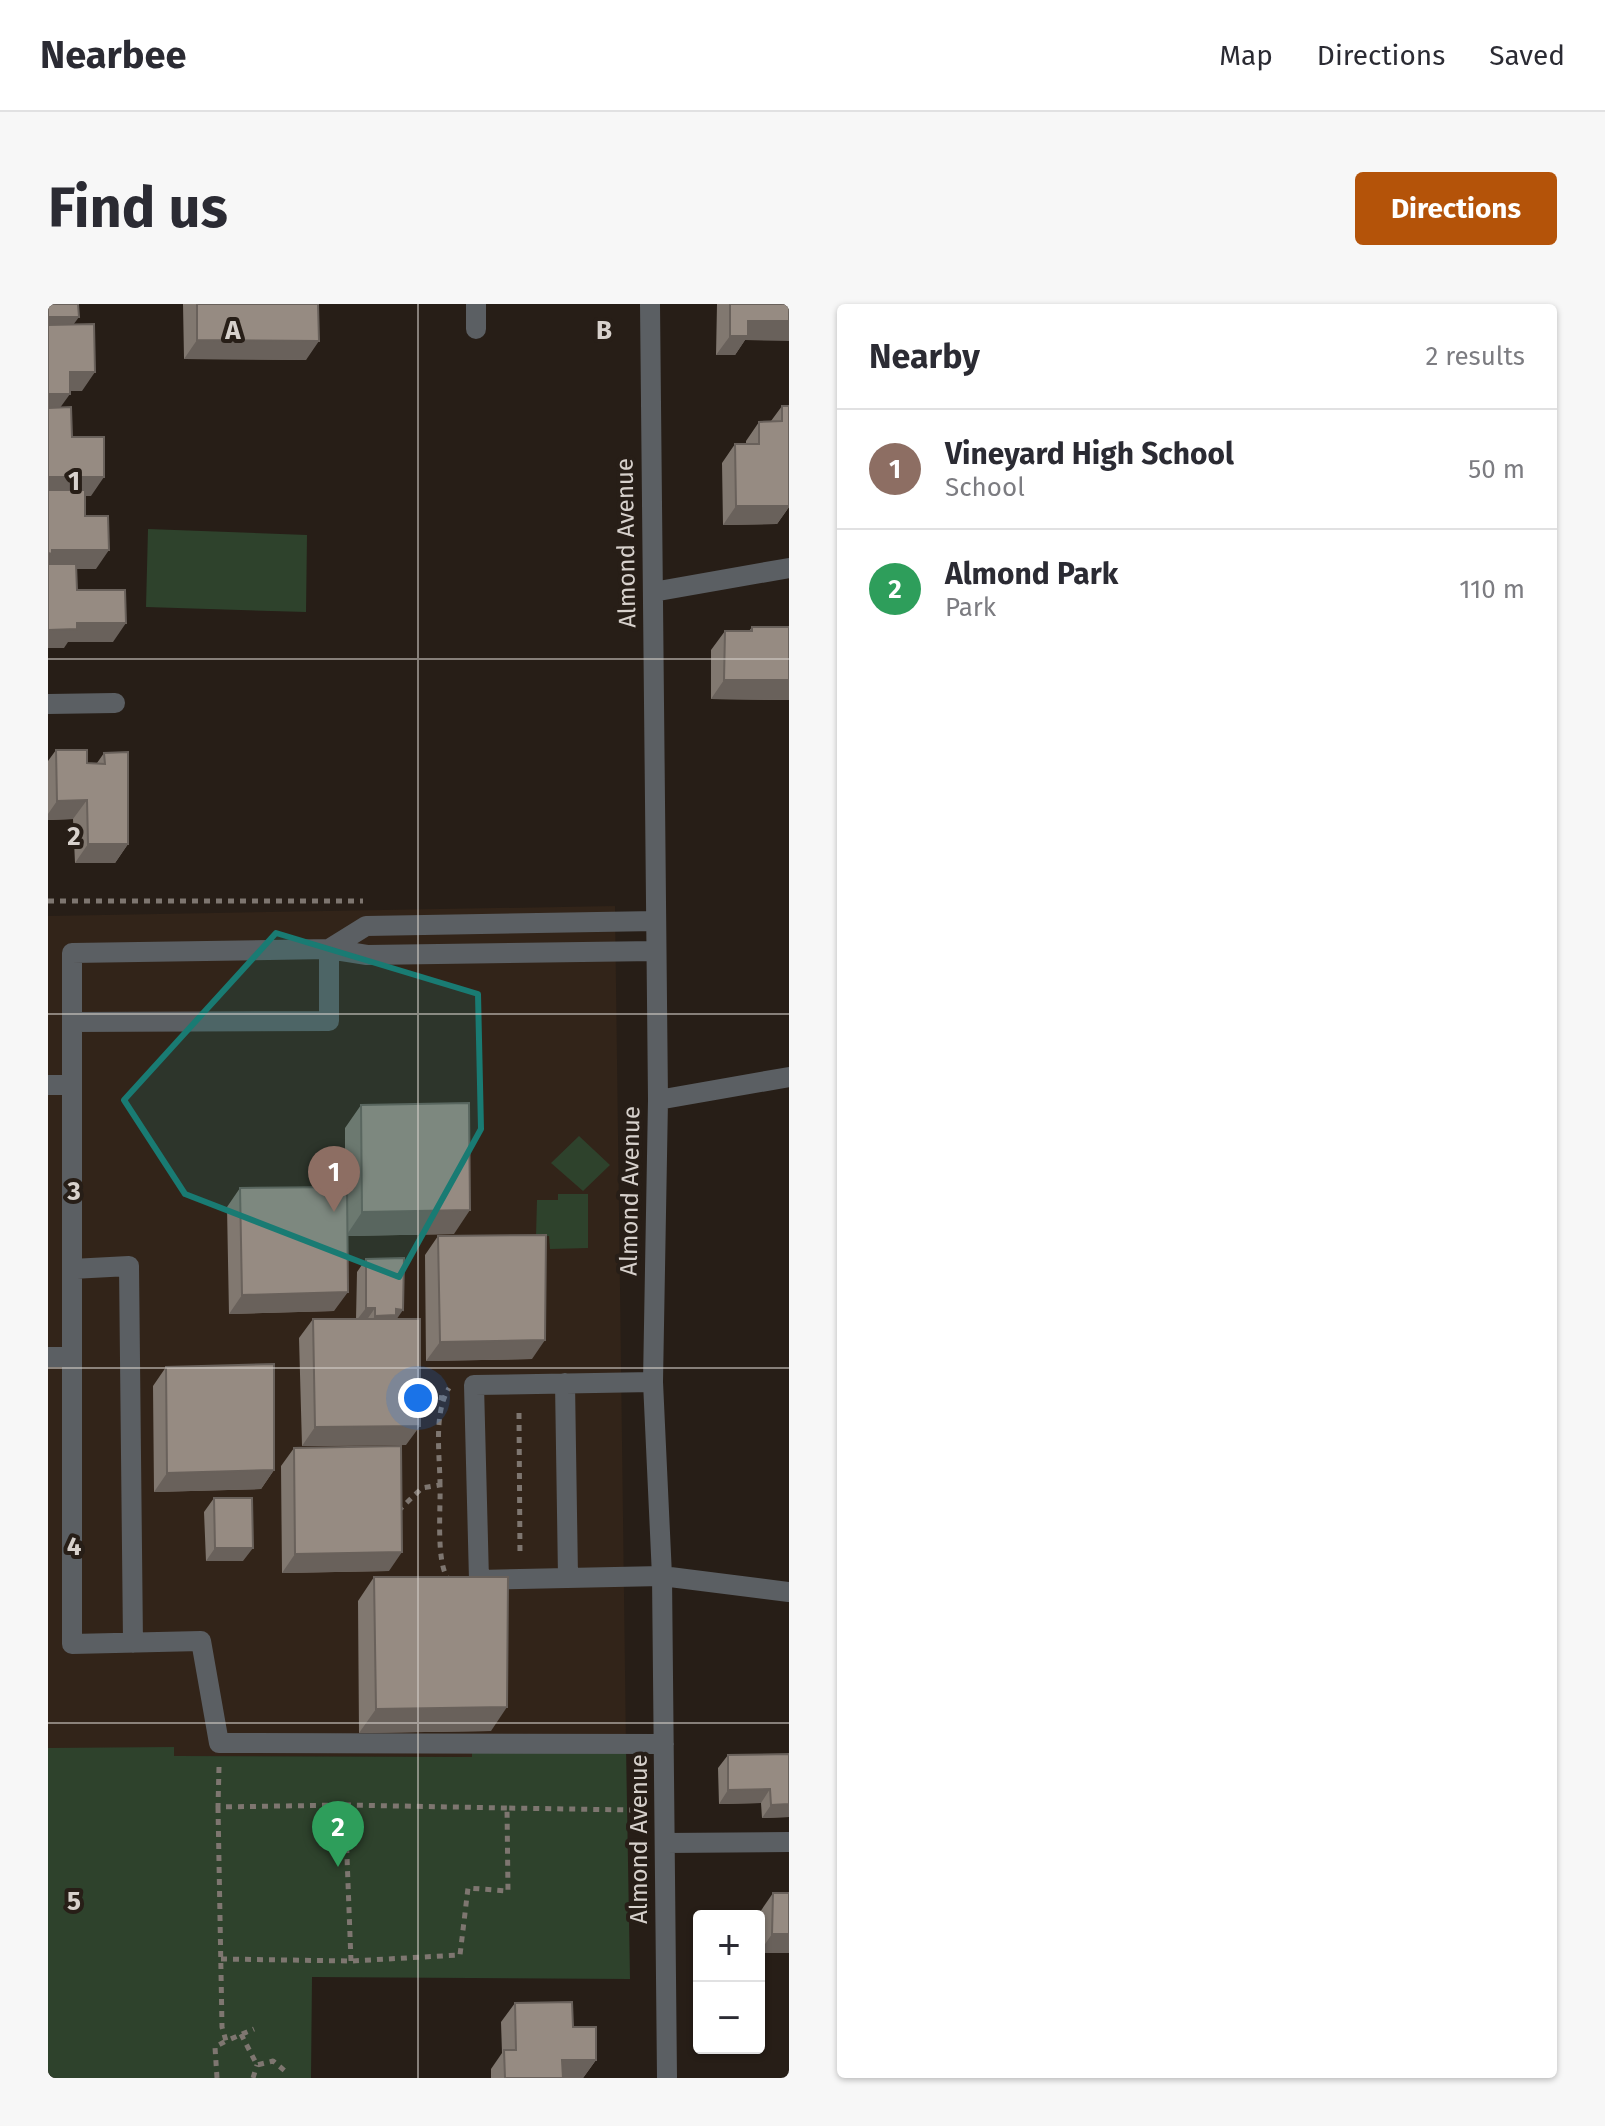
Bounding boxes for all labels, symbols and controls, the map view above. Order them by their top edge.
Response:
text: Nearbee [40,32,187,78]
text: Map [1219,39,1273,72]
text: Directions [1317,39,1445,72]
text: Saved [1489,39,1565,72]
button: Directions [1355,172,1557,245]
text: Find us [48,175,228,242]
text: A [224,315,241,346]
text: B [596,315,612,346]
text: Nearby [869,336,980,377]
text: 2 results [1425,341,1525,372]
text: Vineyard High School [945,436,1234,472]
text: 1 [889,454,901,485]
text: 50 m [1468,454,1525,485]
street label: Almond Avenue [611,458,641,628]
text: 1 [68,466,80,497]
text: School [945,472,1025,503]
text: Almond Park [945,556,1118,592]
text: 2 [888,574,902,605]
text: 110 m [1459,574,1525,605]
text: Park [945,592,996,623]
text: 2 [67,821,81,852]
street label: Almond Avenue [615,1106,645,1276]
pin: 1 [308,1146,360,1212]
text: 3 [66,1176,81,1207]
your location [398,1378,438,1418]
text: 4 [67,1531,82,1562]
street label: Almond Avenue [625,1754,653,1924]
pin: 2 [312,1801,364,1867]
text: 5 [67,1886,81,1917]
map controls [693,1910,765,2054]
button: + [693,1910,765,1982]
button: − [693,1982,765,2054]

